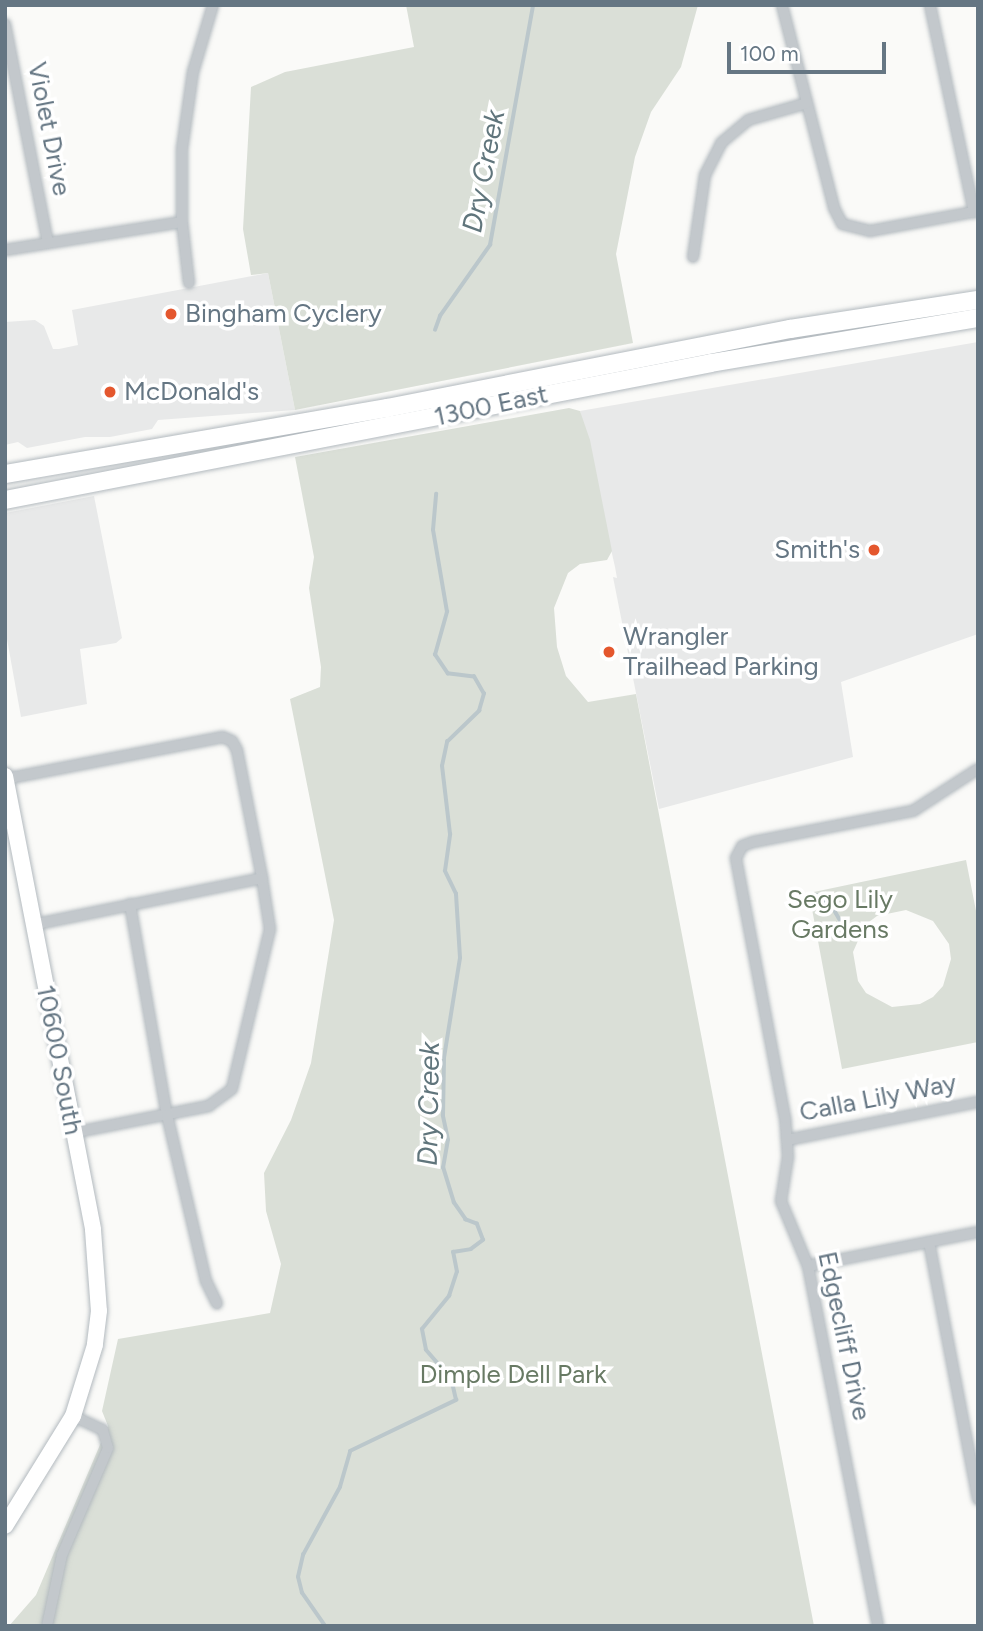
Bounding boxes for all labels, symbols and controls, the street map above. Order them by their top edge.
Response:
scale bar [731,28,890,72]
text: 100 m [740,41,799,66]
street label: Violet Drive [21,60,77,198]
water label: Dry Creek [455,107,511,235]
place label: Bingham Cyclery [185,298,382,330]
marker: Bingham Cyclery [163,306,179,322]
place label: McDonald's [124,376,259,408]
street label: 1300 East [431,379,551,433]
marker: McDonald's [102,384,118,400]
place label: Smith's [774,534,860,566]
marker: Smith's [866,542,882,558]
place label: Wrangler Trailhead Parking [623,621,819,682]
marker: Wrangler Trailhead Parking [601,644,617,660]
park label: Sego Lily Gardens [787,884,893,946]
street label: 10600 South [29,983,89,1137]
water label: Dry Creek [410,1042,446,1166]
street label: Calla Lily Way [797,1068,959,1128]
street label: Edgecliff Drive [811,1249,877,1423]
park label: Dimple Dell Park [419,1359,607,1391]

